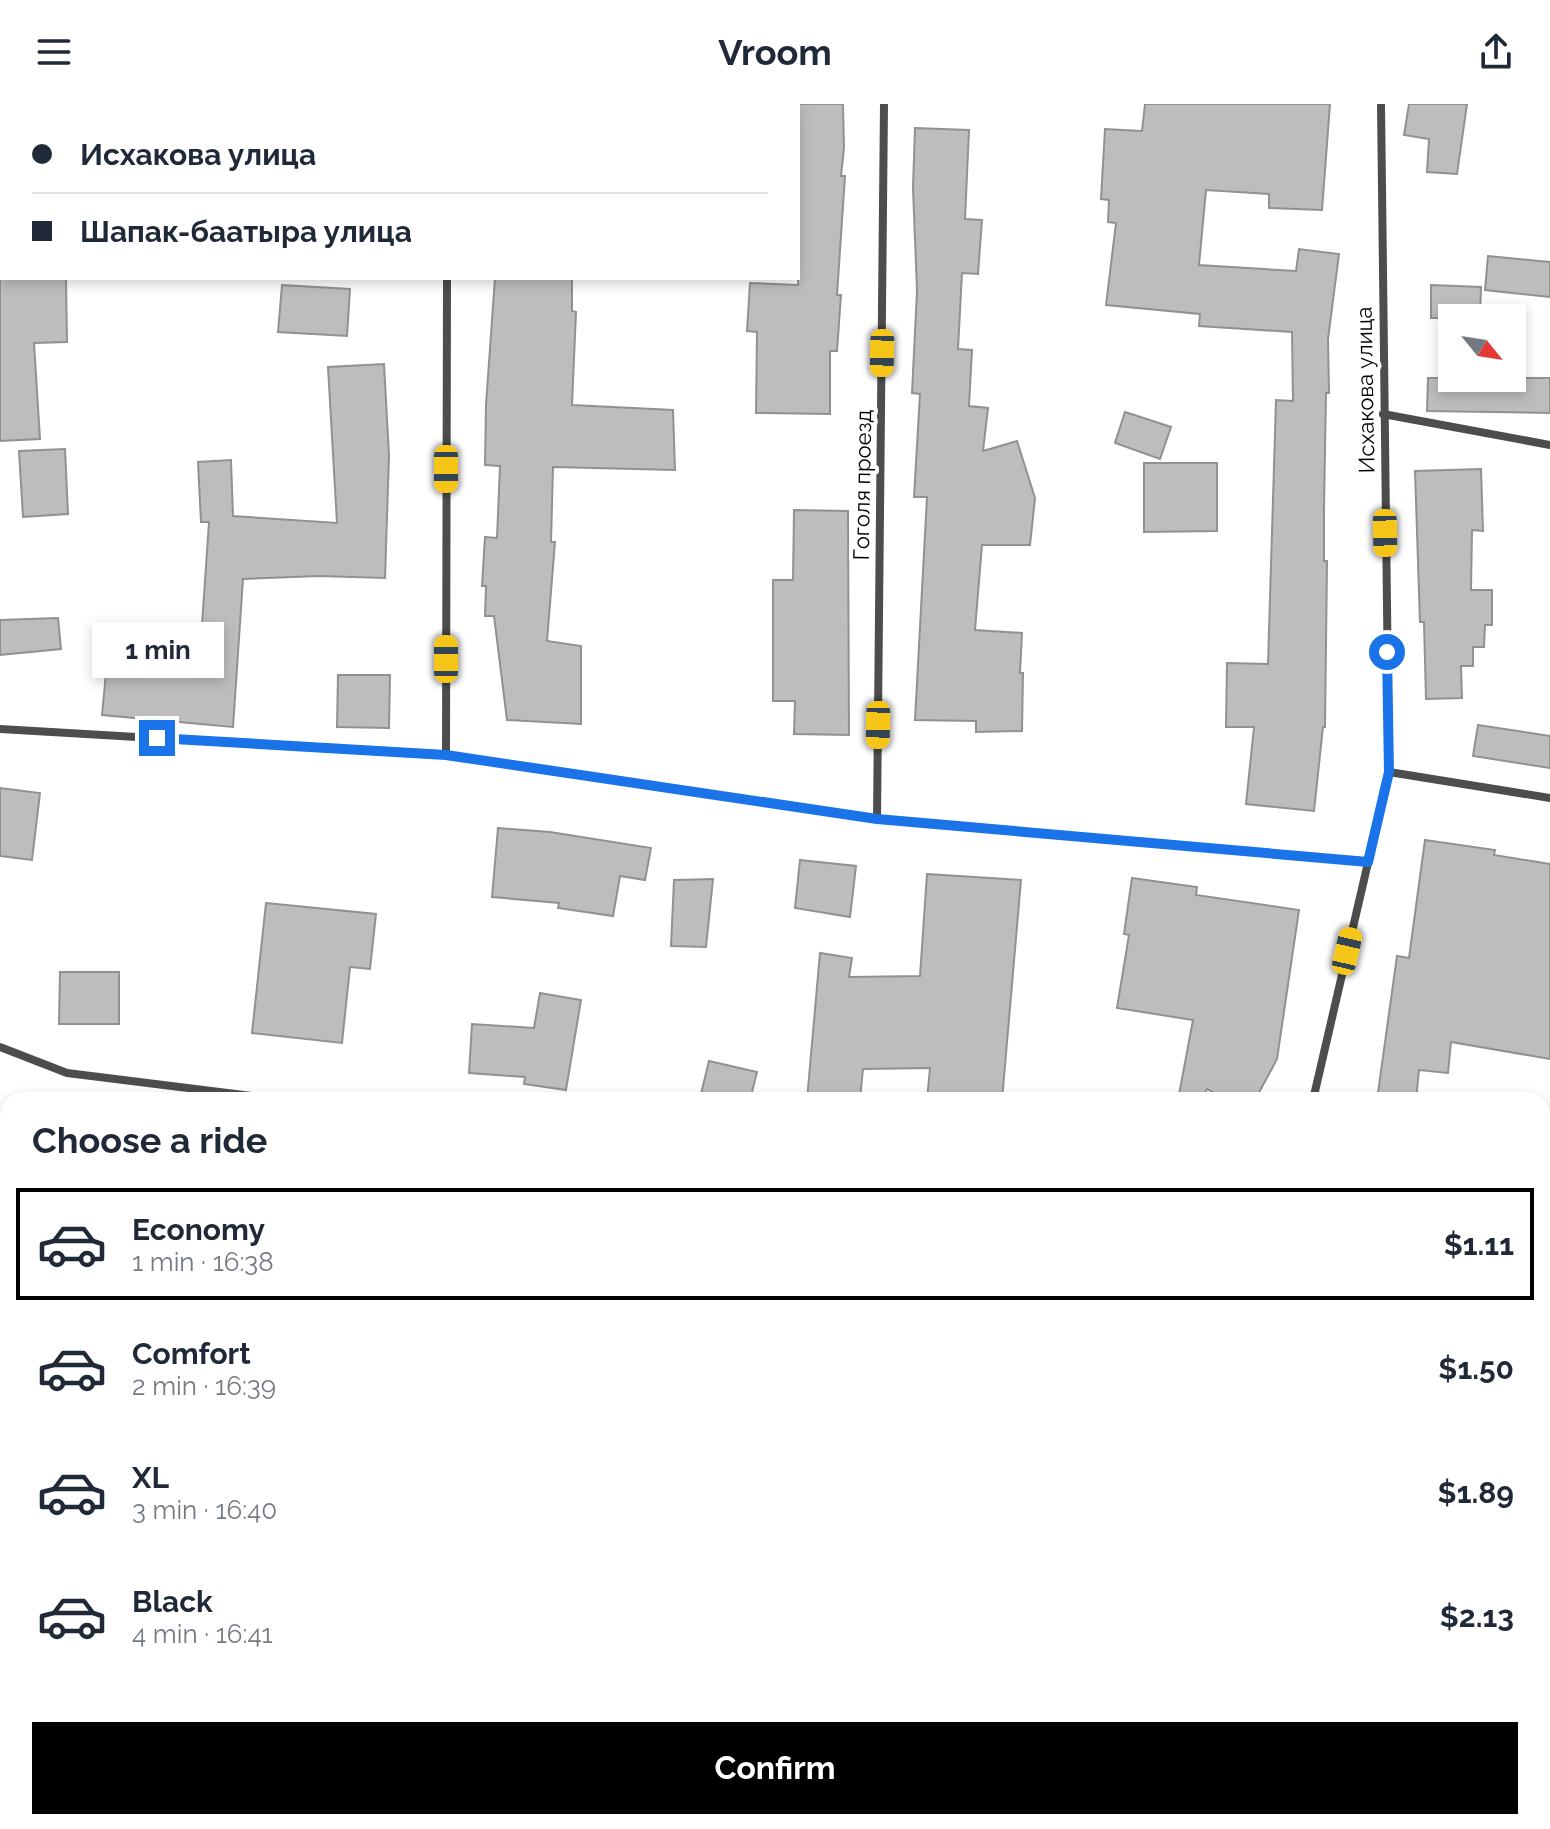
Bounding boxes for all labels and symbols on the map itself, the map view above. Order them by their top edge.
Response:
north arrow [1438,304,1526,392]
street label: Исхакова улица [1351,306,1379,474]
car [870,329,894,377]
street label: Гоголя проезд [848,409,876,561]
car [434,445,458,493]
car [1373,509,1397,557]
callout: 1 min [91,622,223,678]
route start [1369,634,1405,670]
car [434,635,458,683]
car [866,701,890,749]
route end [139,720,175,756]
car [1330,925,1364,977]

